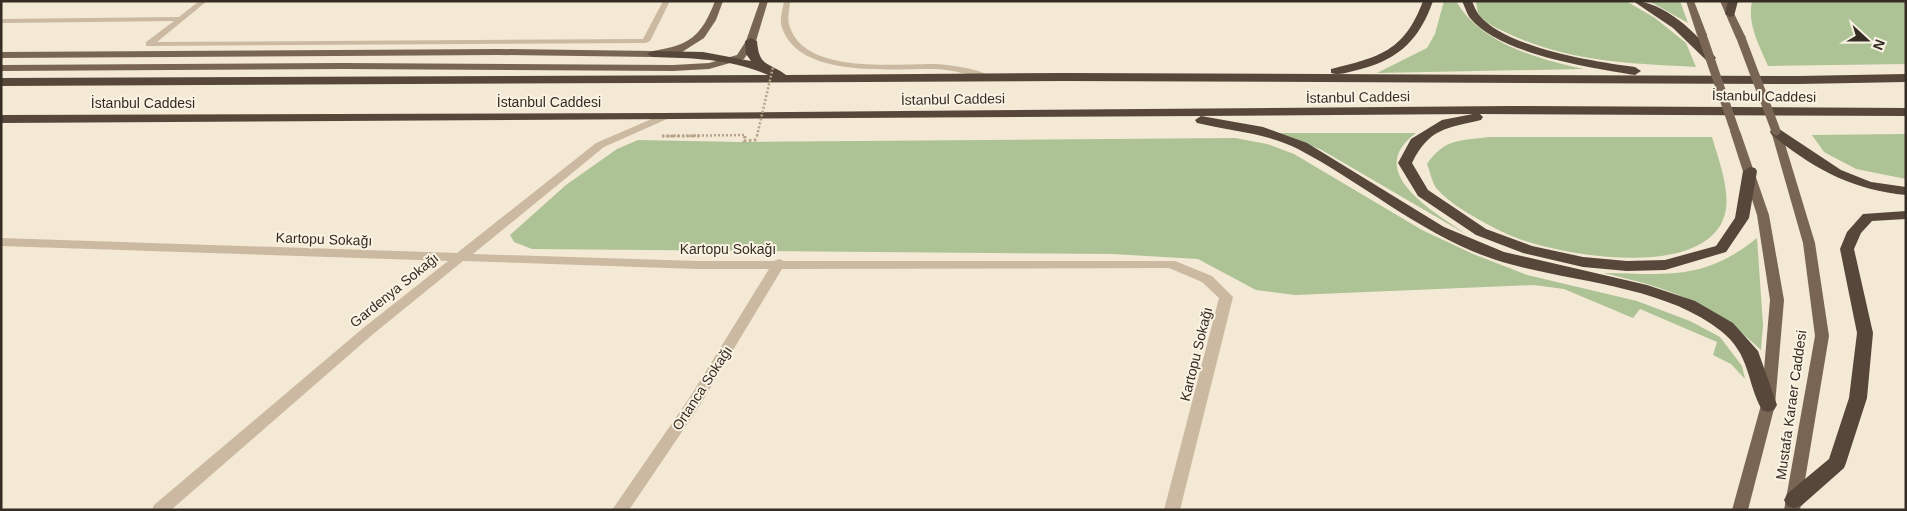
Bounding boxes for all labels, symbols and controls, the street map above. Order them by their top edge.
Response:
north arrow [1842,15,1892,65]
text: N [1870,37,1888,52]
street label: İstanbul Caddesi [1712,86,1816,105]
street label: İstanbul Caddesi [1306,87,1410,106]
street label: İstanbul Caddesi [901,89,1005,108]
street label: İstanbul Caddesi [497,93,601,110]
street label: İstanbul Caddesi [91,94,195,111]
street label: Kartopu Sokağı [275,229,373,249]
street label: Kartopu Sokağı [680,241,776,257]
street label: Gardenya Sokağı [347,249,441,331]
street label: Kartopu Sokağı [1177,305,1215,403]
street label: Mustafa Karaer Caddesi [1773,329,1809,481]
street label: Ortanca Sokağı [669,343,735,433]

